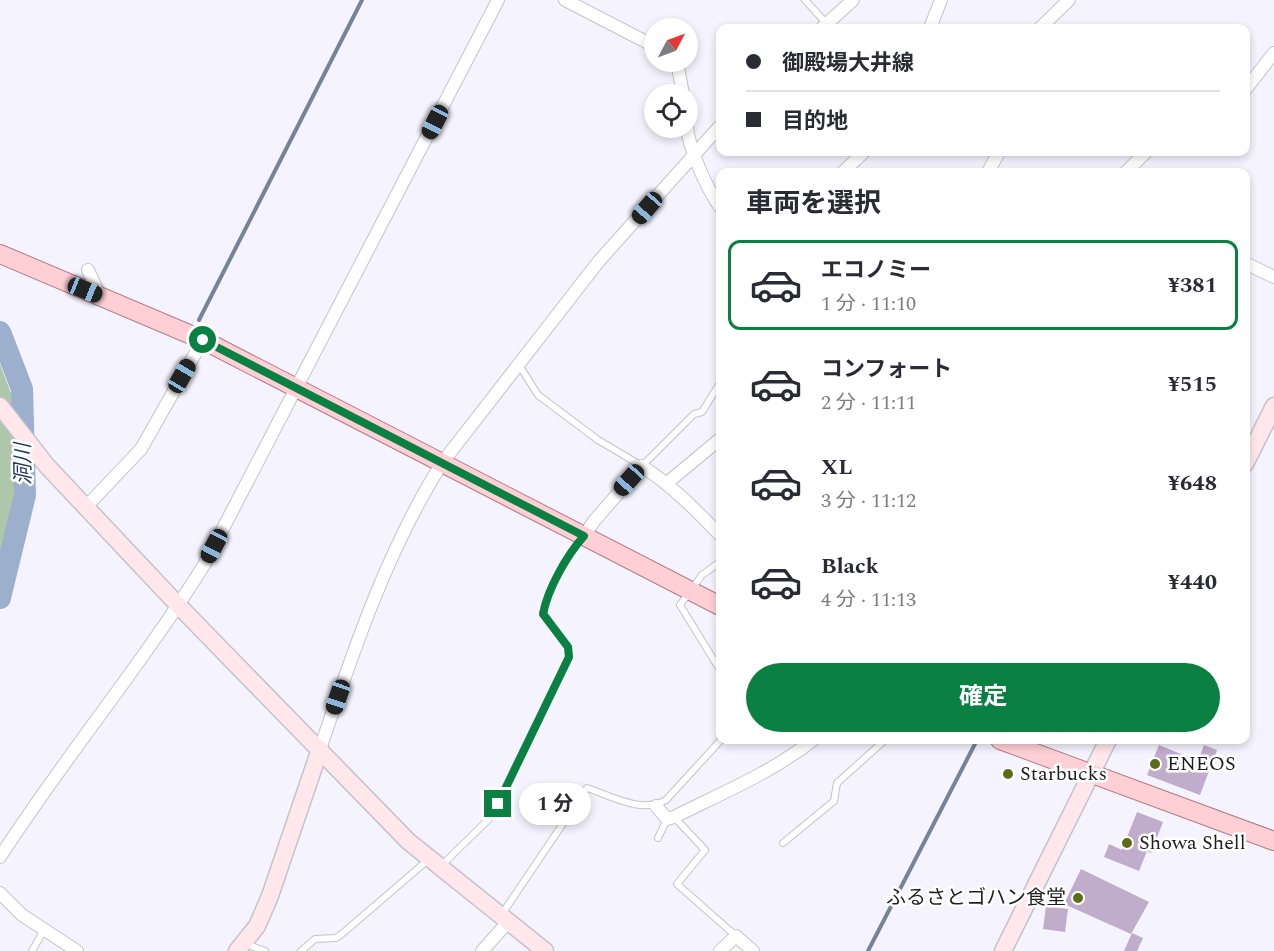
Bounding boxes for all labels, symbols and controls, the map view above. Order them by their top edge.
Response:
north arrow [644,18,698,72]
map controls [644,18,698,138]
text: 御殿場大井線 [782,47,914,80]
button: locate [644,84,698,138]
car [419,102,451,142]
text: 目的地 [782,105,848,138]
text: 車両を選択 [746,183,881,225]
car [628,189,666,227]
text: エコノミー [821,254,931,287]
icon: car [749,258,803,312]
text: ¥381 [1168,269,1217,302]
car [65,275,105,305]
text: 1 分 · 11:10 [821,289,916,319]
route start [189,326,216,353]
text: コンフォート [821,353,952,386]
car [165,356,199,396]
icon: car [749,357,803,411]
text: ¥515 [1168,368,1217,401]
text: 2 分 · 11:11 [821,388,916,418]
water label: 洞川 [8,441,40,485]
text: XL [821,451,852,484]
icon: car [749,456,803,510]
car [610,461,648,499]
text: ¥648 [1168,467,1217,500]
text: 3 分 · 11:12 [821,486,916,516]
car [198,526,230,566]
text: Black [821,550,879,583]
icon: car [749,555,803,609]
text: ¥440 [1168,566,1217,599]
text: 4 分 · 11:13 [821,585,916,615]
button: 確定 [746,663,1220,732]
car [324,677,352,717]
place label: ENEOS [1167,749,1236,779]
marker: ENEOS [1148,757,1162,771]
place label: Starbucks [1020,759,1107,789]
marker: Starbucks [1001,767,1015,781]
callout: 1 分 [519,783,591,825]
text: 1 分 [537,789,573,819]
route end [484,790,511,817]
place label: Showa Shell [1139,828,1246,858]
marker: Showa Shell [1120,836,1134,850]
place label: ふるさとゴハン食堂 [886,883,1066,913]
marker: ふるさとゴハン食堂 [1071,891,1085,905]

